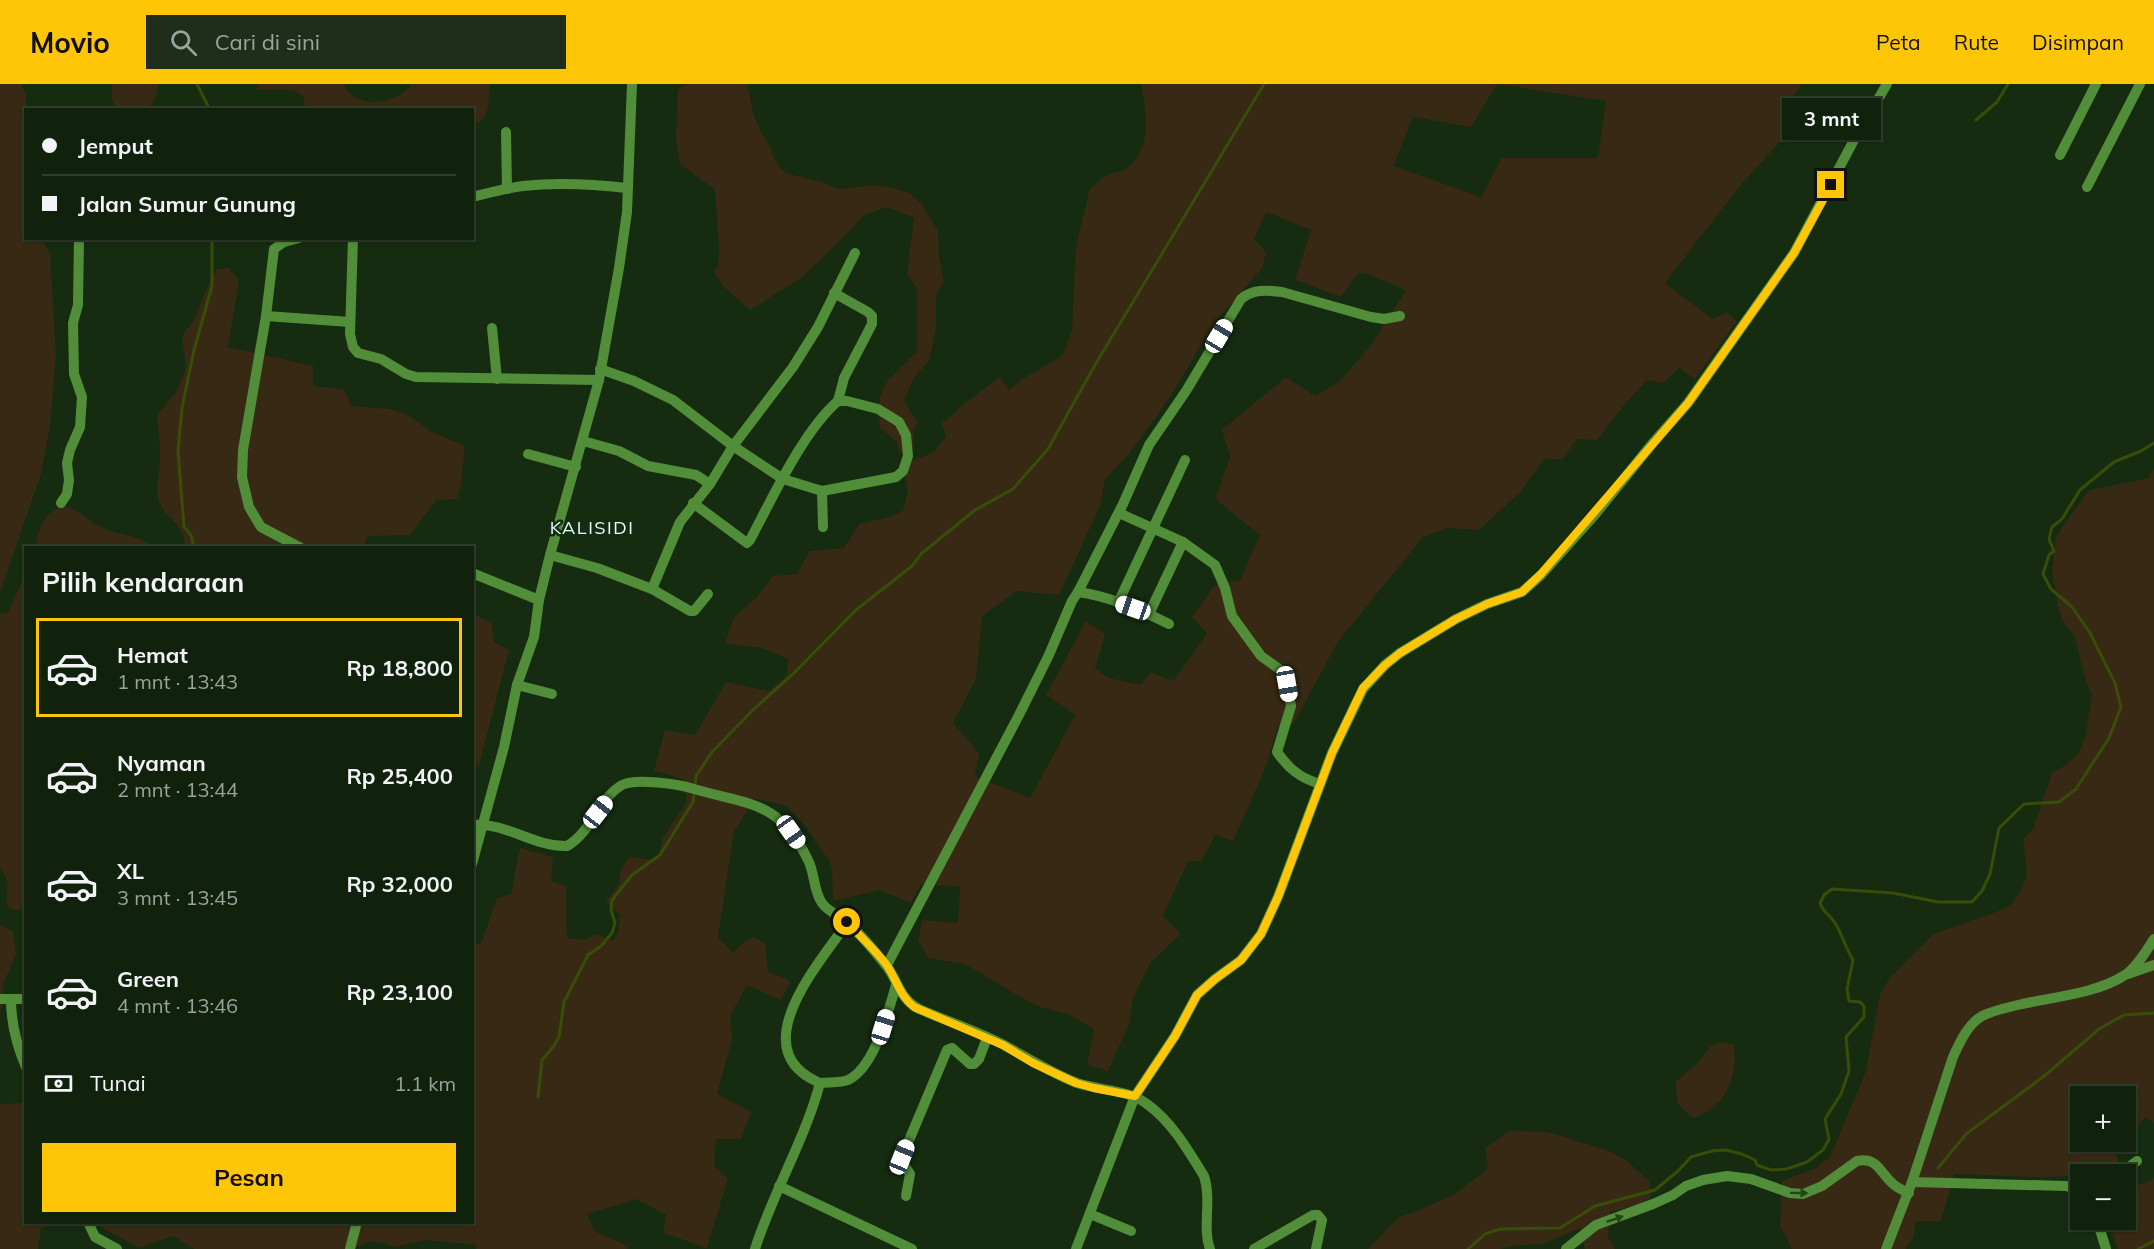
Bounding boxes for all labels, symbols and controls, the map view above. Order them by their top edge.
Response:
search box [146,15,566,69]
text: Movio [30,25,110,60]
icon: search [167,26,200,59]
text: Cari di sini [215,28,320,56]
text: Peta [1876,29,1921,55]
text: Rute [1954,29,1999,55]
text: Disimpan [2032,29,2124,55]
callout: 3 mnt [1782,98,1880,140]
text: 3 mnt [1804,106,1859,131]
text: Jemput [78,132,153,160]
route end [1817,171,1844,198]
text: Jalan Sumur Gunung [78,190,296,218]
car [1202,316,1236,356]
district label: KALISIDI [550,516,634,539]
text: Pilih kendaraan [42,565,244,599]
car [1113,594,1153,622]
icon: car [45,641,99,695]
text: Hemat [117,641,188,669]
text: Rp 18,800 [346,654,453,682]
car [1275,665,1299,703]
text: 1 mnt · 13:43 [117,669,238,694]
icon: car [45,749,99,803]
text: Nyaman [117,749,206,777]
text: Rp 25,400 [346,762,453,790]
text: 2 mnt · 13:44 [117,777,238,802]
car [580,792,616,832]
car [773,812,809,852]
icon: car [45,857,99,911]
text: XL [117,857,144,885]
text: Rp 32,000 [346,870,453,898]
text: 3 mnt · 13:45 [117,885,238,910]
route start [833,908,860,935]
icon: car [45,965,99,1019]
text: Green [117,965,179,993]
text: Rp 23,100 [346,978,453,1006]
text: 4 mnt · 13:46 [117,993,238,1018]
car [869,1007,897,1047]
icon: cash [42,1067,75,1100]
text: Tunai [90,1069,146,1097]
text: 1.1 km [394,1071,456,1096]
map controls [2070,1086,2136,1230]
button: + [2070,1086,2136,1152]
car [887,1137,917,1177]
button: Pesan [42,1143,456,1212]
button: − [2070,1164,2136,1230]
one-way arrow [1789,1188,1808,1197]
one-way arrow [1606,1213,1624,1223]

